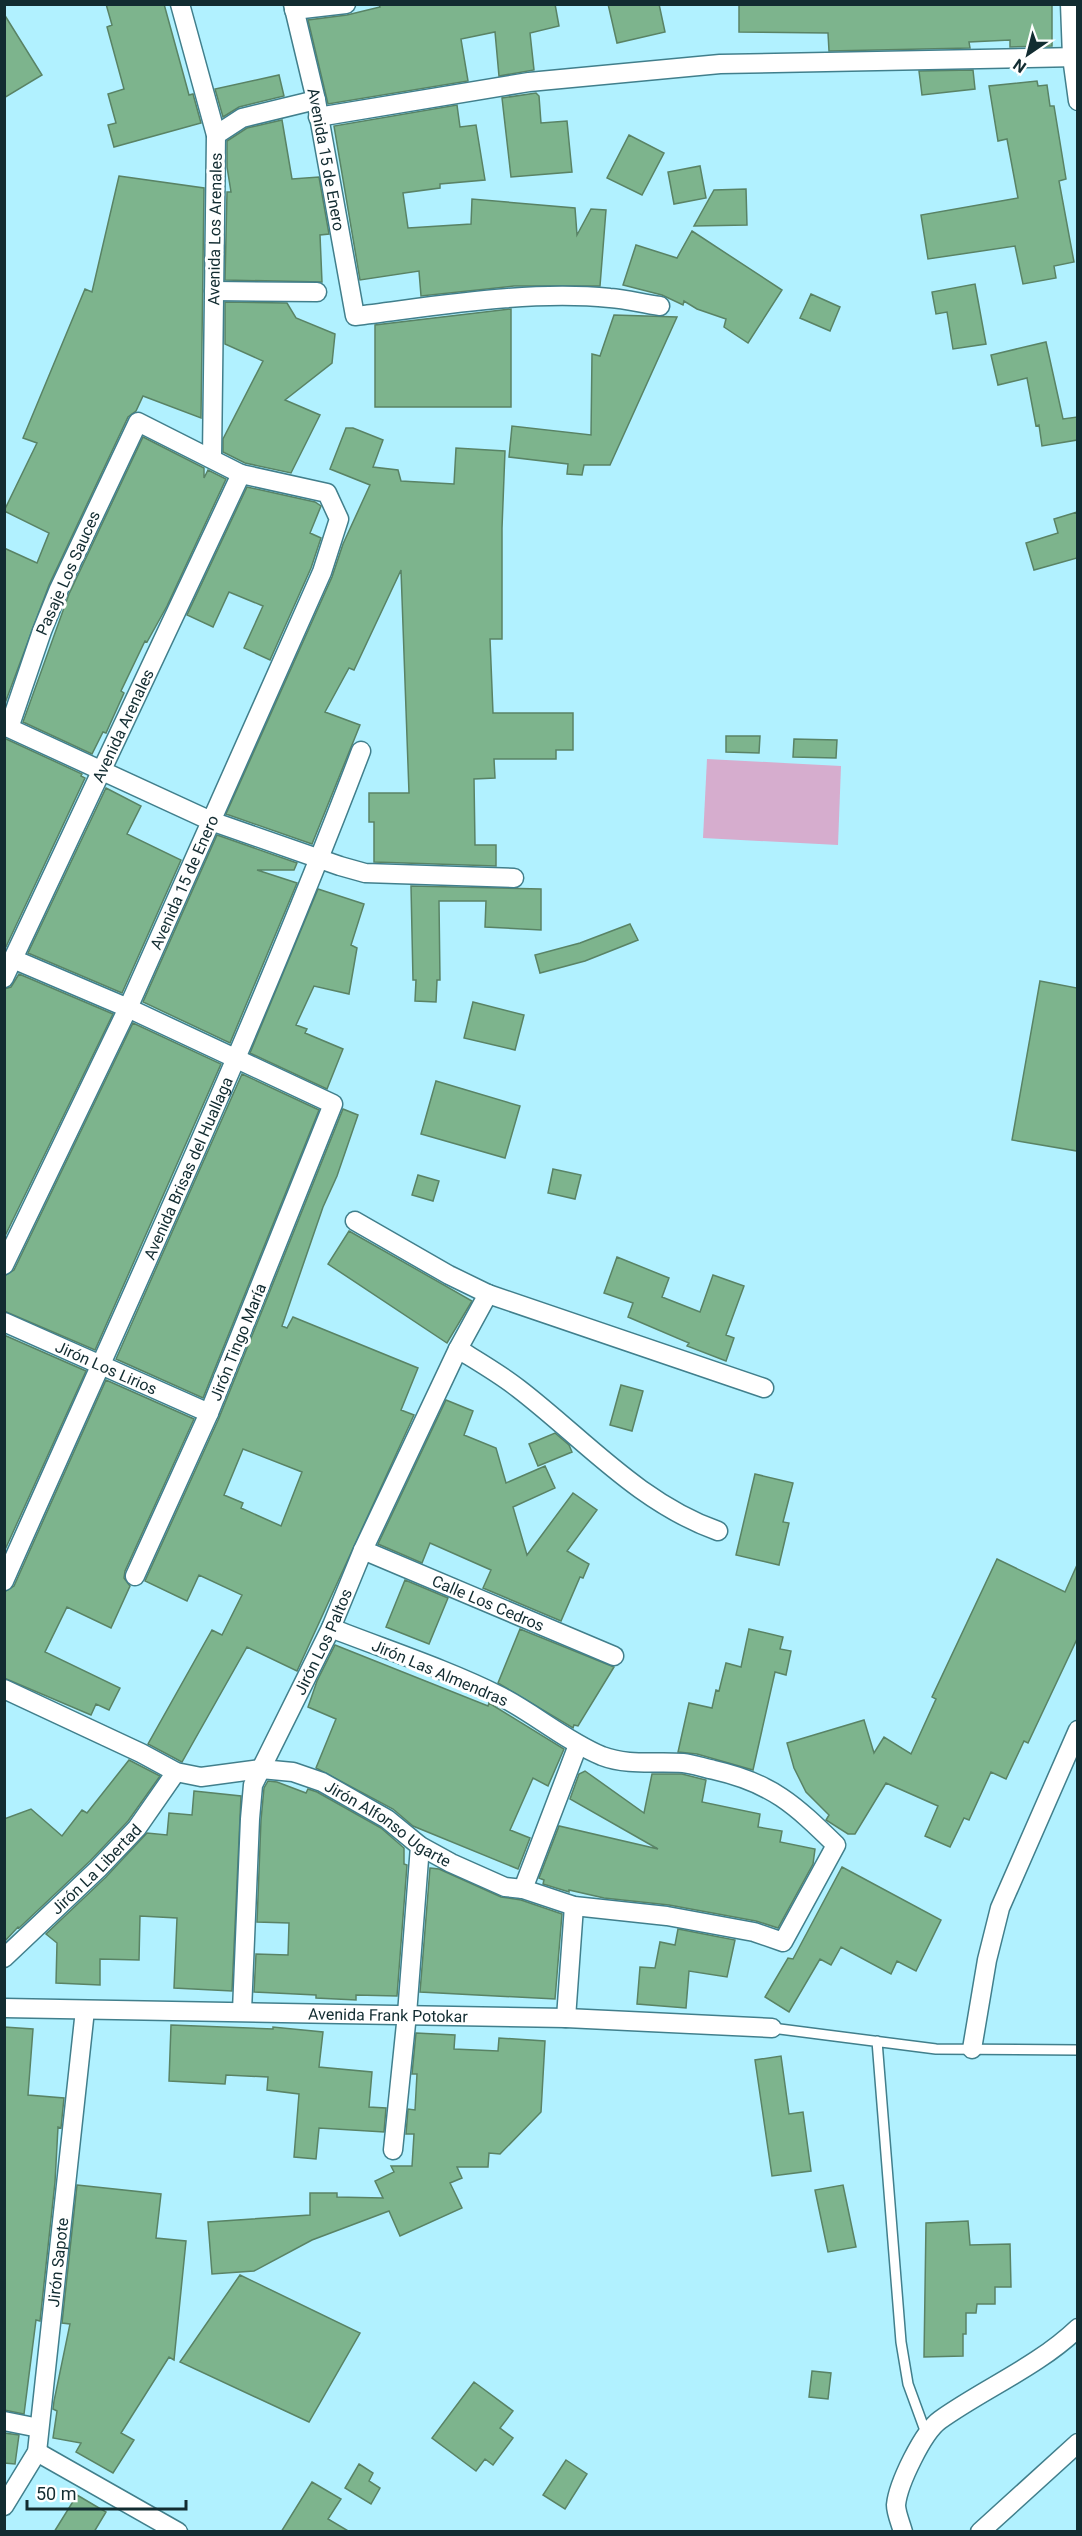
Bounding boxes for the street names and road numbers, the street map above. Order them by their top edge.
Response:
street label: Avenida 15 de Enero [304,86,349,232]
street label: Avenida Los Arenales [204,152,226,306]
street label: Pasaje Los Sauces [32,508,104,638]
street label: Avenida Arenales [88,666,157,785]
street label: Avenida 15 de Enero [146,812,222,952]
street label: Avenida Brisas del Huallaga [139,1074,236,1262]
street label: Jirón Tingo María [206,1281,270,1403]
street label: Jirón Los Lirios [53,1337,160,1398]
street label: Calle Los Cedros [429,1571,547,1635]
street label: Jirón Los Paltos [290,1586,356,1698]
street label: Jirón Las Almendras [369,1636,511,1710]
street label: Jirón Alfonso Ugarte [321,1776,454,1871]
street label: Jirón La Libertad [47,1820,145,1918]
street label: Avenida Frank Potokar [308,2004,468,2026]
street label: Jirón Sapote [43,2217,72,2308]

